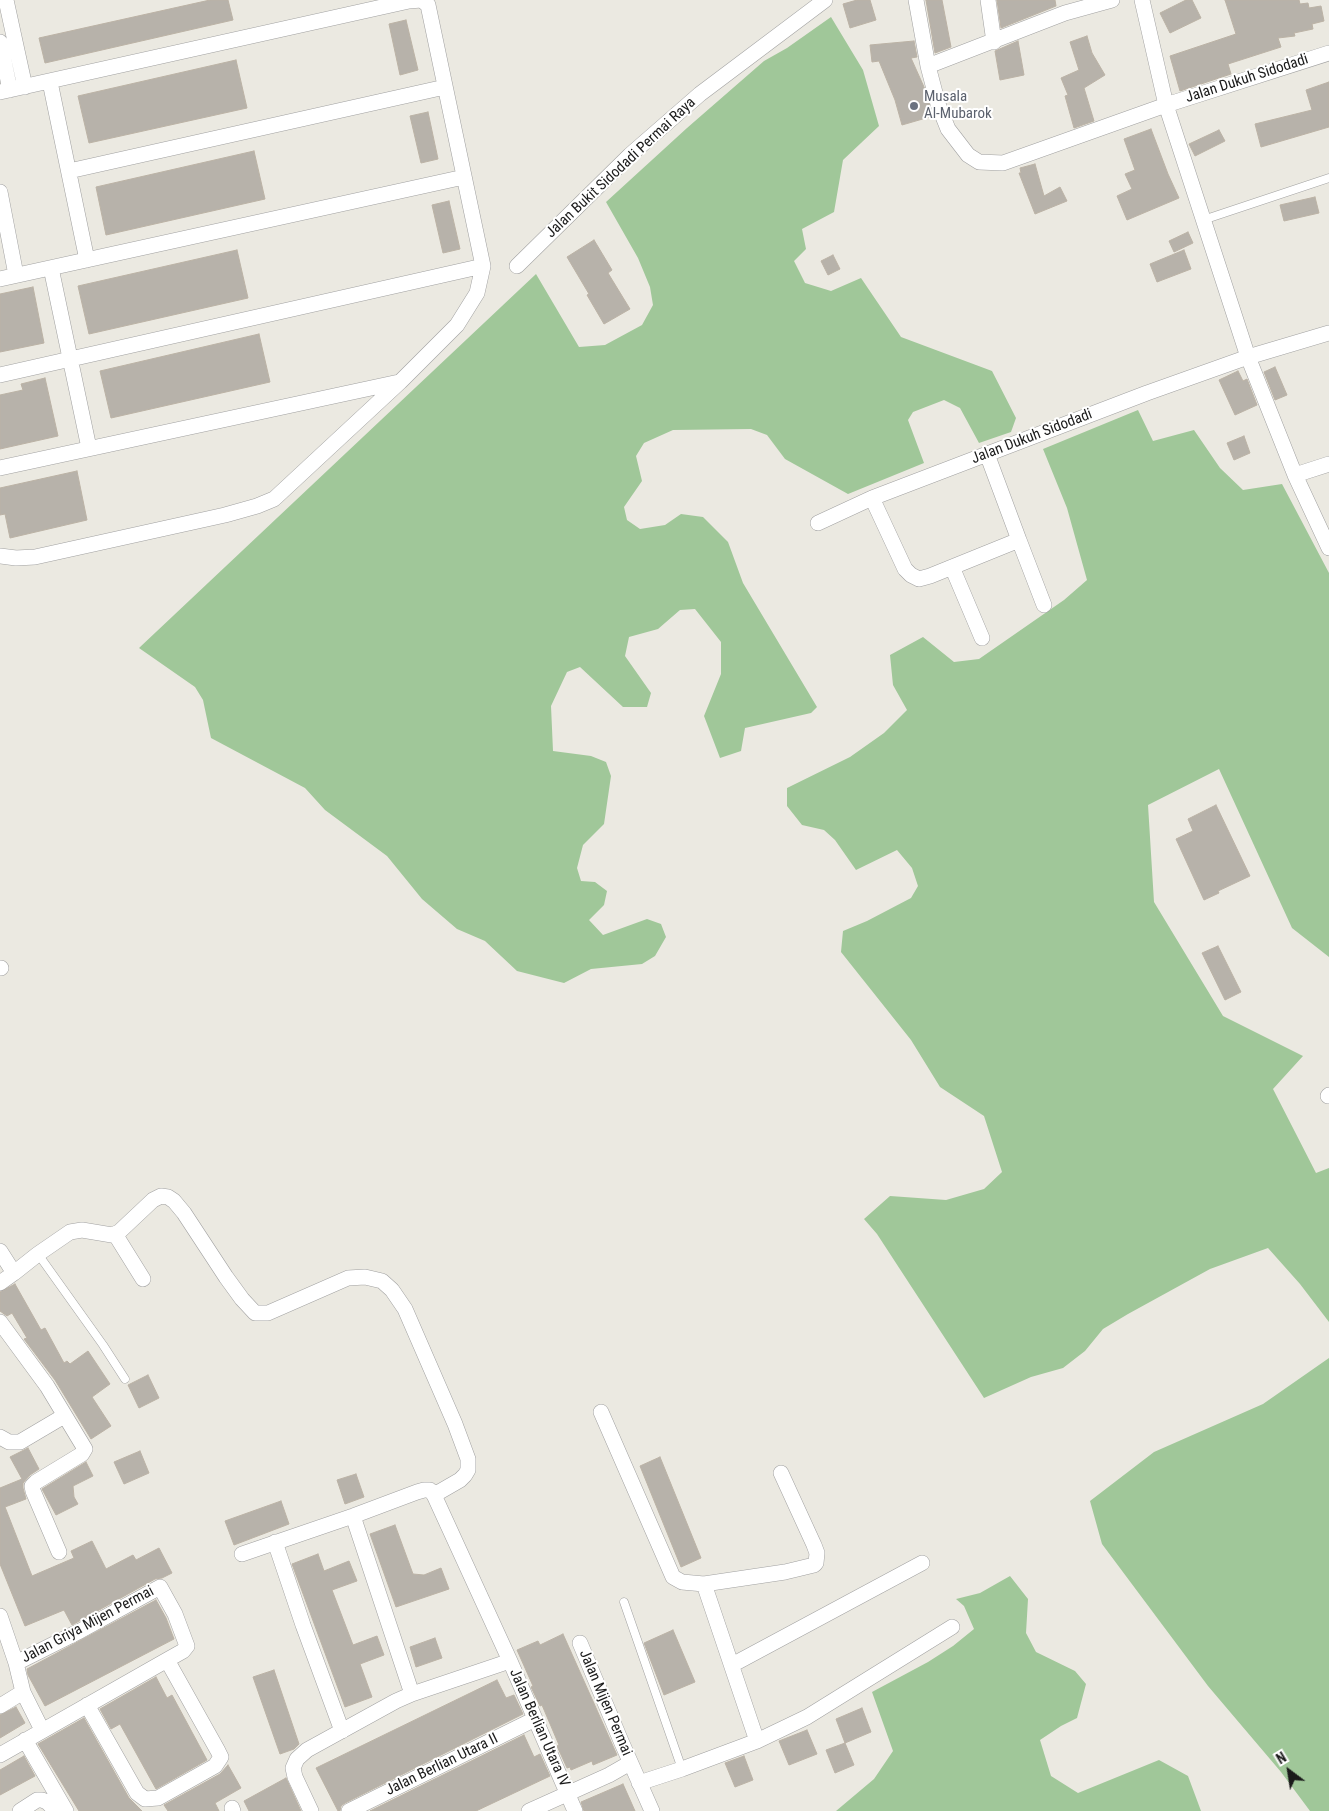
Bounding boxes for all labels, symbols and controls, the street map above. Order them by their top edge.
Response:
street label: Jalan Dukuh Sidodadi [1183,51,1311,107]
place label: Musala Al-Mubarok [924,88,992,123]
street label: Jalan Bukit Sidodadi Permai Raya [542,94,700,242]
marker: Musala Al-Mubarok [908,100,920,112]
street label: Jalan Dukuh Sidodadi [969,406,1095,468]
street label: Jalan Griya Mijen Permai [19,1583,157,1667]
street label: Jalan Mijen Permai [575,1647,635,1759]
street label: Jalan Berlian Utara IV [505,1666,573,1790]
street label: Jalan Berlian Utara II [383,1730,501,1800]
north arrow [1264,1746,1314,1796]
text: N [1273,1749,1289,1767]

